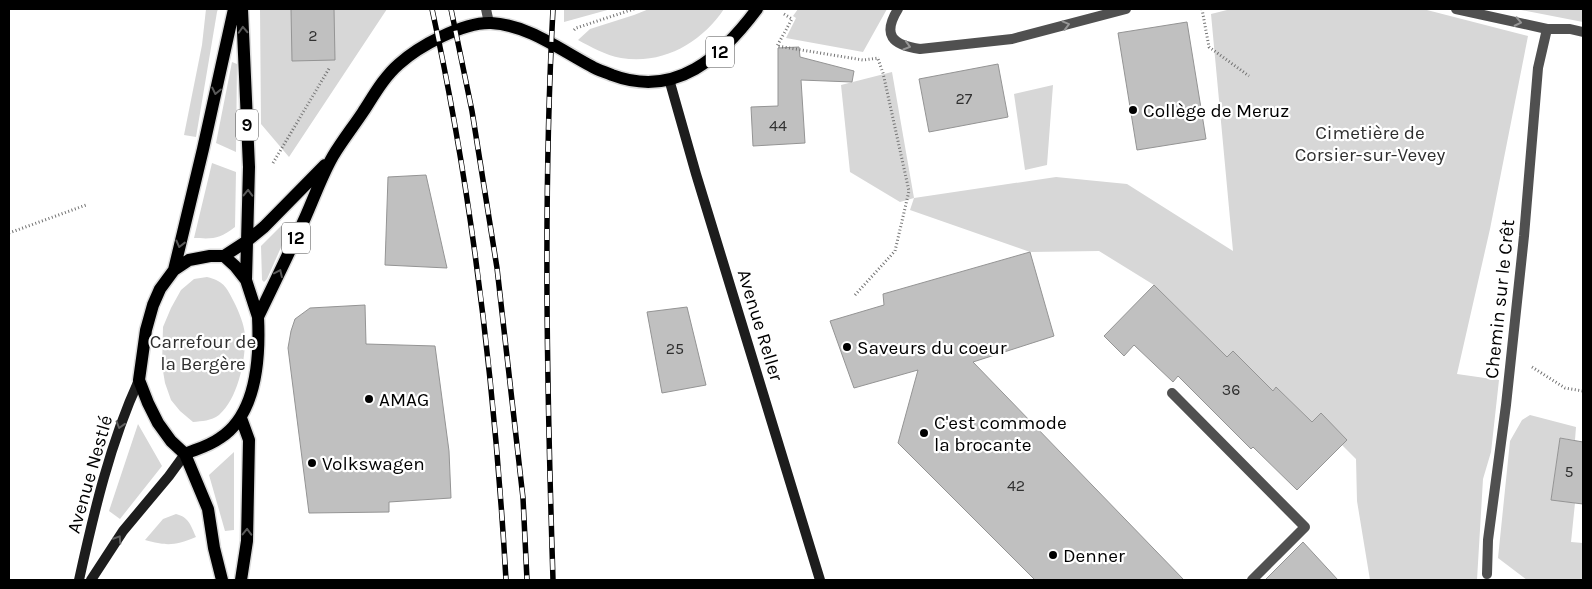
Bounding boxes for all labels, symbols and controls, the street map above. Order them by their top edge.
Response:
one-way arrow [1514,17,1523,27]
one-way arrow [1062,20,1070,30]
one-way arrow [237,26,248,34]
house number: 2 [308,26,318,45]
road number: 12 [706,36,734,68]
one-way arrow [902,40,910,50]
one-way arrow [211,86,222,95]
house number: 27 [956,89,973,108]
place label: Collège de Meruz [1143,100,1289,122]
marker: Collège de Meruz [1127,104,1139,116]
road number: 9 [236,110,258,140]
house number: 44 [769,116,787,135]
park label: Cimetière de Corsier-sur-Vevey [1295,122,1446,166]
one-way arrow [243,188,253,196]
street label: Chemin sur le Crêt [1481,218,1519,380]
road number: 12 [282,222,310,254]
one-way arrow [175,239,186,248]
street label: Avenue Reller [733,267,788,384]
one-way arrow [273,269,283,278]
park label: Carrefour de la Bergère [150,331,256,375]
place label: Saveurs du coeur [857,337,1007,359]
house number: 25 [666,339,684,358]
marker: Saveurs du coeur [841,341,853,353]
house number: 36 [1222,380,1240,399]
place label: AMAG [379,389,429,411]
marker: AMAG [363,393,375,405]
place label: C'est commode la brocante [934,412,1067,456]
street label: Avenue Nestlé [63,413,117,536]
one-way arrow [116,420,126,429]
marker: C'est commode la brocante [918,427,930,439]
place label: Volkswagen [322,453,425,475]
marker: Volkswagen [306,457,318,469]
house number: 5 [1564,462,1574,481]
house number: 42 [1007,476,1025,495]
one-way arrow [242,528,252,536]
one-way arrow [112,536,121,545]
place label: Denner [1063,545,1125,567]
marker: Denner [1047,549,1059,561]

